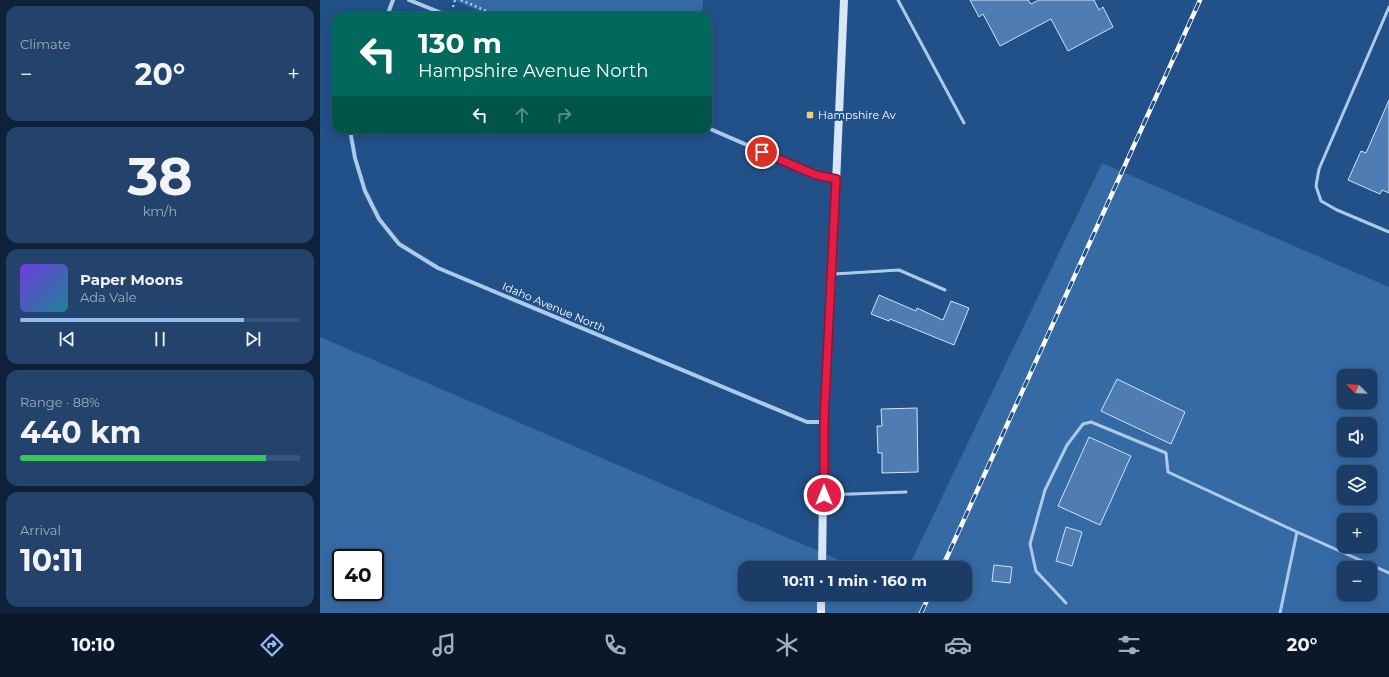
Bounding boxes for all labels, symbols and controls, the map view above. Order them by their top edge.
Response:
text: 130 m [418,26,502,60]
icon: left [352,28,404,80]
text: Climate [20,36,71,52]
text: 20° [135,56,185,93]
text: Hampshire Avenue North [418,60,648,82]
text: − [20,61,33,88]
text: + [287,61,300,88]
icon: left [469,104,491,126]
icon: ahead [511,104,533,126]
icon: right [553,104,575,126]
place label: Hampshire Av [818,108,896,122]
marker: Hampshire Av [805,110,815,120]
pin [745,135,779,169]
icon: arrive [751,141,773,163]
text: 38 [127,145,193,208]
text: km/h [143,203,177,219]
text: Paper Moons [80,270,183,289]
street label: Idaho Avenue North [500,279,608,335]
text: Ada Vale [80,289,137,305]
icon: previous [56,328,78,350]
icon: pause [149,328,171,350]
icon: next [242,328,264,350]
north arrow [1337,369,1377,409]
map controls [1337,369,1377,601]
text: Range · 88% [20,394,100,410]
text: 440 km [20,414,141,451]
button: sound [1337,417,1377,457]
button: layers [1337,465,1377,505]
position arrow [803,474,845,516]
button: + [1337,513,1377,553]
text: Arrival [20,522,61,538]
text: 10:11 [20,542,84,579]
speed limit sign: 40 [332,549,384,601]
button: − [1337,561,1377,601]
text: 10:11 · 1 min · 160 m [783,571,927,590]
icon: directions [258,631,286,659]
icon: music [430,631,458,659]
icon: phone [601,631,629,659]
icon: climate [773,631,801,659]
icon: car [944,631,972,659]
icon: filters [1115,631,1143,659]
text: 10:10 [72,634,115,656]
text: 20° [1287,634,1317,656]

